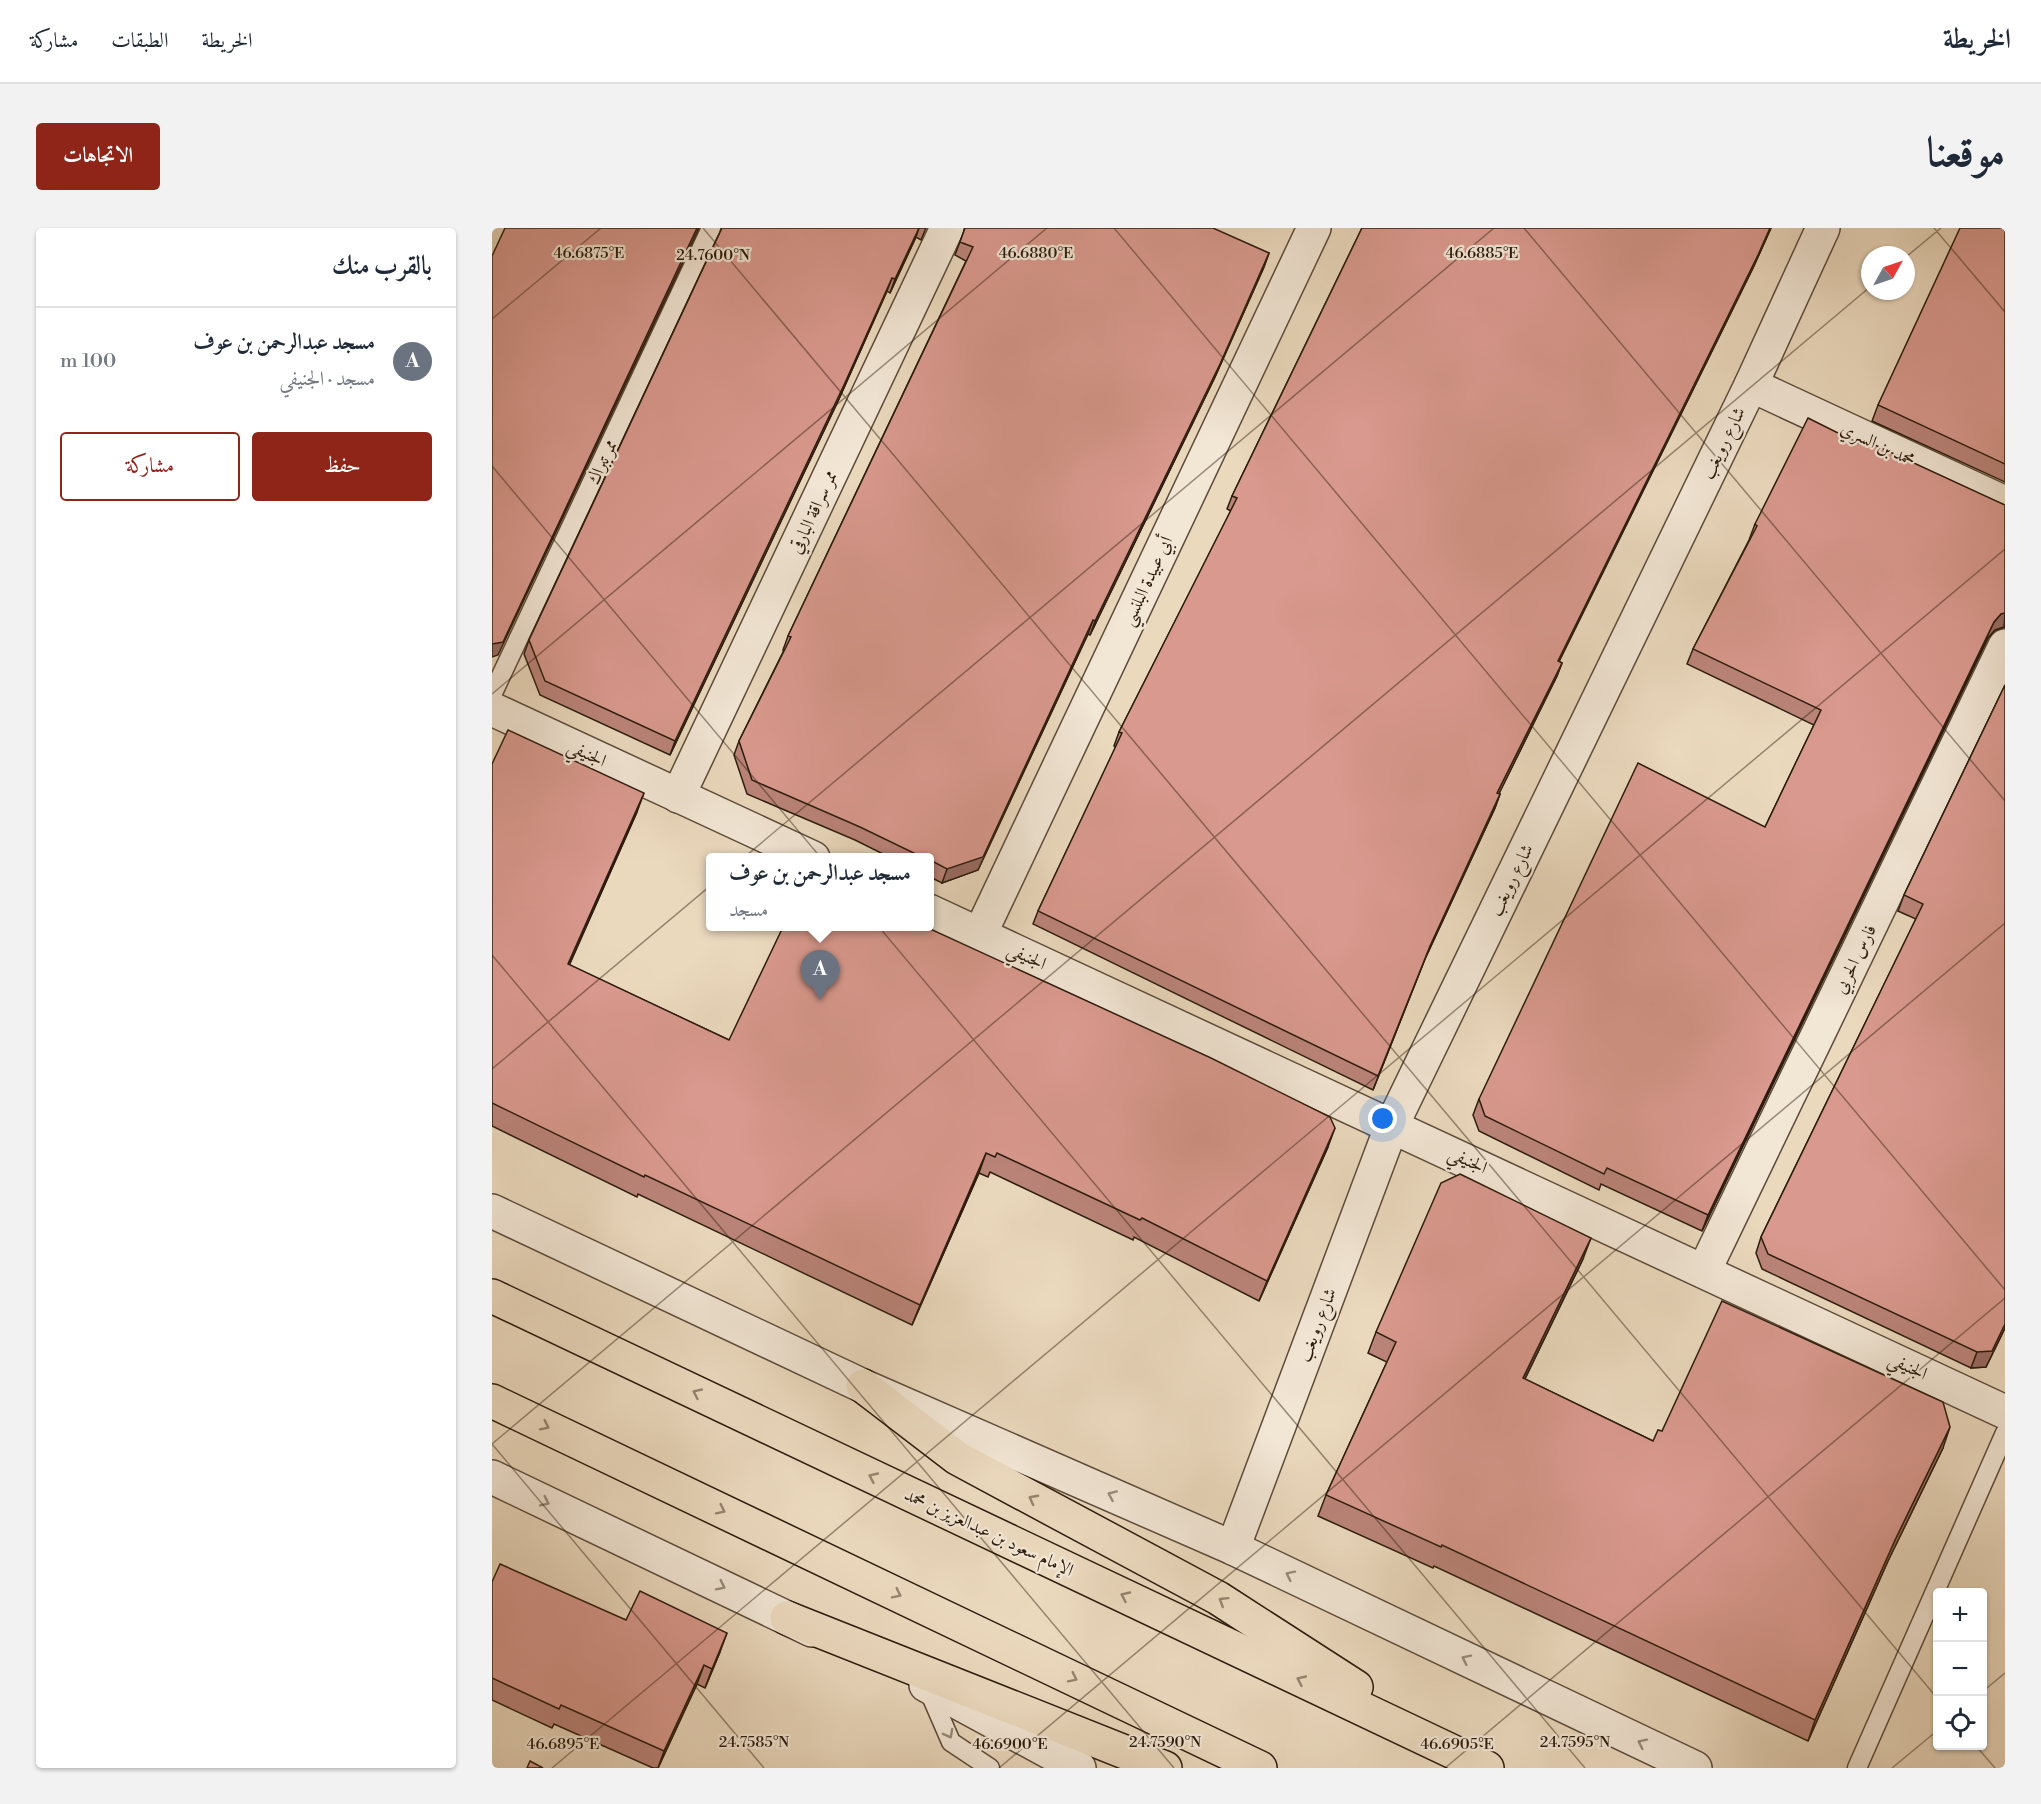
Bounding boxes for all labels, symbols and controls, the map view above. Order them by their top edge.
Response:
text: الخريطة [1943,22,2011,57]
text: مشاركة [30,28,78,54]
text: الطبقات [111,28,168,54]
text: الخريطة [201,28,253,54]
button: الاتجاهات [36,123,160,190]
text: موقعنا [1927,127,2005,180]
text: 46.6875°E [554,244,624,263]
text: 46.6880°E [999,244,1073,263]
text: 46.6885°E [1446,244,1518,263]
text: 24.7600°N [676,246,750,265]
north arrow [1861,246,1915,300]
text: بالقرب منك [332,250,432,282]
text: مسجد عبدالرحمن بن عوف [193,329,375,356]
text: 100 m [60,349,116,374]
text: A [405,349,420,374]
text: مسجد · الجنيفي [279,367,375,392]
street label: شارع رويغب [1696,403,1753,484]
street label: محمد بن السري [1835,417,1919,475]
button: مشاركة [60,432,240,501]
button: حفظ [252,432,432,501]
street label: ممر تبراك [582,436,623,488]
street label: ممر سراقة البارقي [784,467,846,559]
street label: أبي عبيدة البلنسي [1115,531,1183,632]
street label: الجنيفي [561,735,610,778]
street label: شارع رويغب [1484,840,1541,921]
popup [706,853,934,931]
text: مسجد عبدالرحمن بن عوف [729,860,911,887]
text: مسجد [729,898,768,923]
street label: فارس الحربي [1829,921,1885,999]
street label: الجنيفي [1001,938,1050,981]
pin: A [800,950,840,1000]
your location [1368,1104,1397,1133]
street label: الجنيفي [1442,1142,1491,1185]
street label: شارع رويغب [1293,1285,1345,1367]
street label: الجنيفي [1882,1348,1931,1391]
one-way arrow [692,1389,703,1401]
one-way arrow [538,1419,549,1431]
one-way arrow [868,1472,879,1484]
street label: الإمام سعود بن عبدالعزيز بن محمد [899,1483,1077,1585]
one-way arrow [1108,1490,1119,1502]
one-way arrow [1028,1494,1039,1506]
one-way arrow [538,1495,549,1507]
one-way arrow [714,1503,725,1515]
one-way arrow [1286,1570,1297,1582]
one-way arrow [714,1579,725,1591]
one-way arrow [890,1587,901,1599]
map controls [1933,1588,1987,1750]
button: + [1933,1588,1987,1642]
one-way arrow [1120,1592,1131,1604]
one-way arrow [1219,1597,1229,1609]
button: − [1933,1642,1987,1696]
one-way arrow [1462,1654,1473,1666]
one-way arrow [1066,1671,1077,1683]
one-way arrow [1297,1675,1308,1687]
button: locate [1933,1696,1987,1750]
one-way arrow [942,1728,953,1738]
text: 24.7585°N [719,1733,789,1752]
text: 24.7590°N [1129,1733,1201,1752]
text: 24.7595°N [1540,1733,1610,1752]
text: 46.6895°E [527,1735,599,1754]
text: 46.6900°E [972,1735,1048,1754]
text: 46.6905°E [1420,1735,1494,1754]
one-way arrow [1638,1738,1649,1750]

